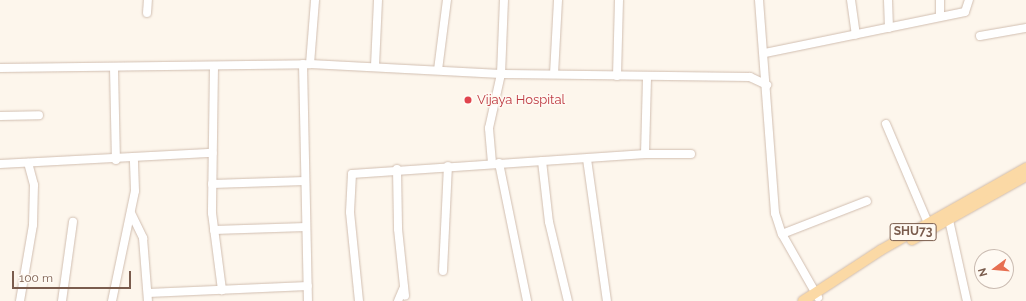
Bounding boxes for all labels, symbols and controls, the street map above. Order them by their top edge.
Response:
place label: Vijaya Hospital [477,92,565,108]
marker: Vijaya Hospital [462,94,474,106]
road number: SHU73 [889,222,937,242]
north arrow [974,249,1014,289]
scale bar [14,263,133,289]
text: N [976,266,990,278]
text: 100 m [19,271,53,285]

